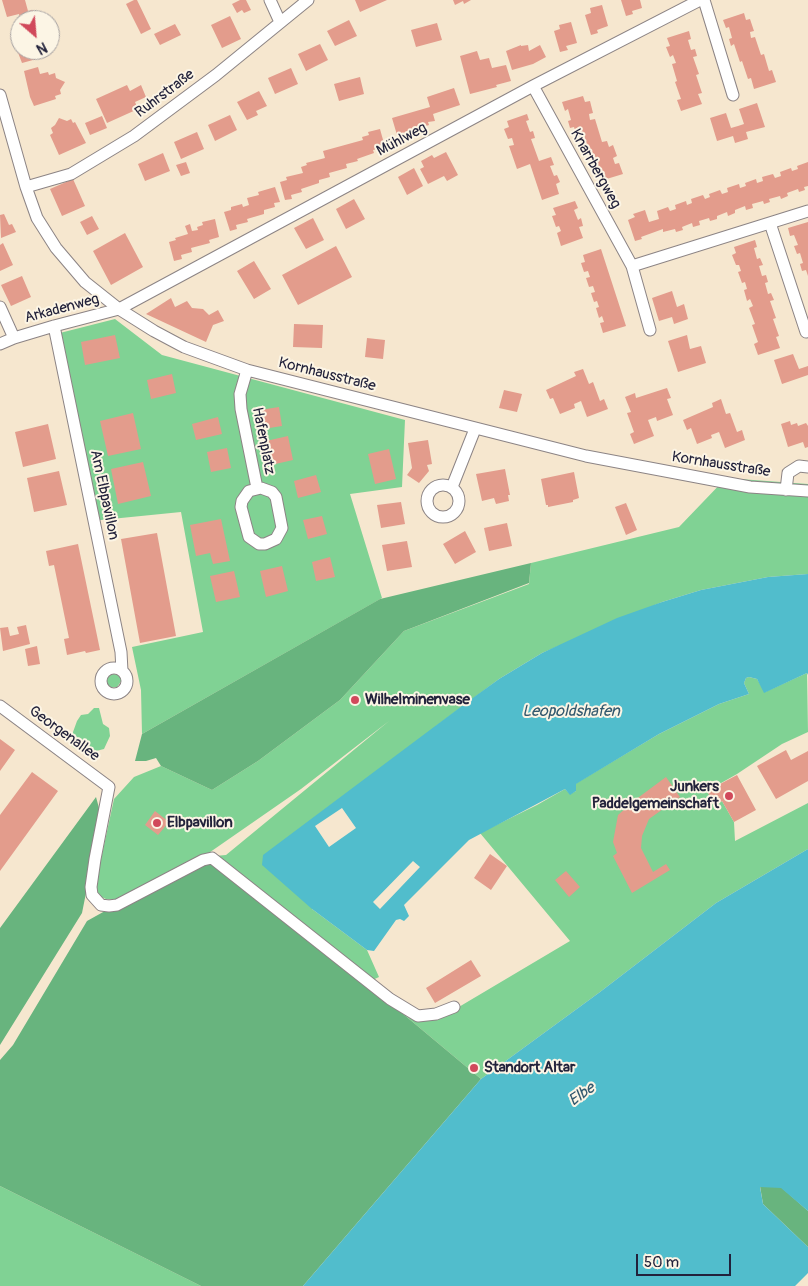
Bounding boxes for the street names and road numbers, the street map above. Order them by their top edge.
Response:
street label: Ruhrstraße [132,66,198,122]
street label: Mühlweg [374,119,430,161]
street label: Knarrbergweg [566,126,624,212]
street label: Arkadenweg [23,290,101,328]
street label: Kornhausstraße [277,354,377,396]
street label: Hafenplatz [248,406,278,476]
street label: Am Elbpavillon [86,448,122,542]
street label: Kornhausstraße [670,448,772,482]
street label: Georgenallee [25,702,103,766]

